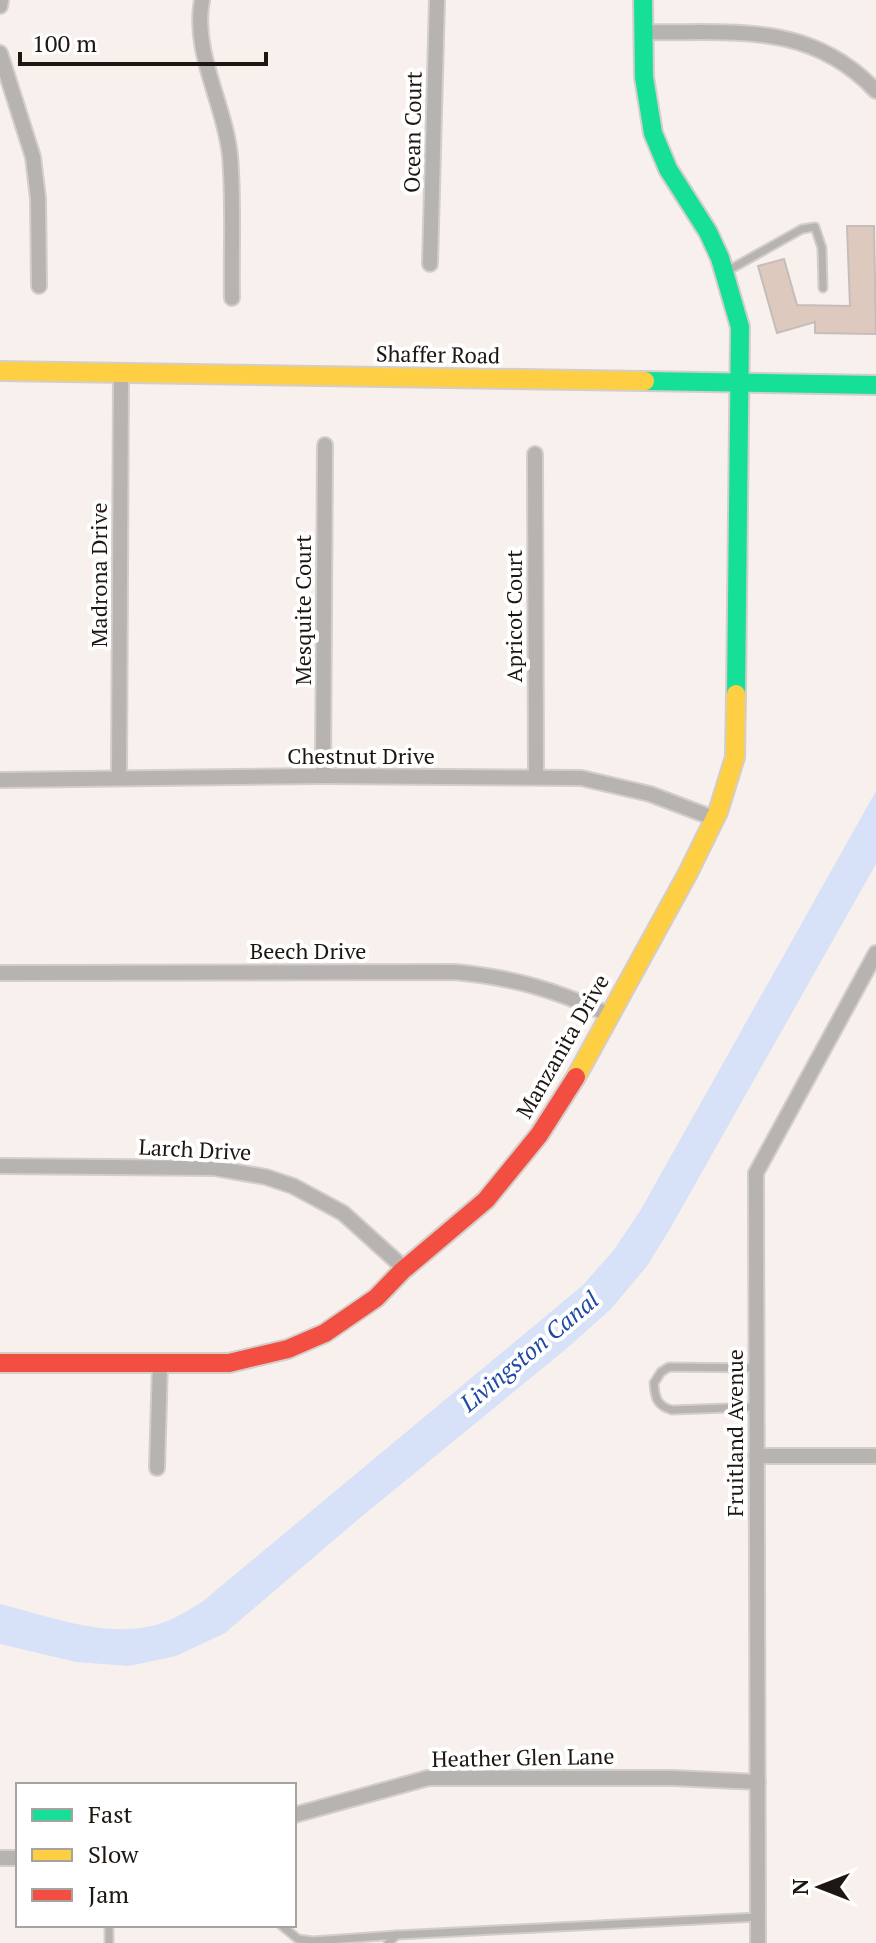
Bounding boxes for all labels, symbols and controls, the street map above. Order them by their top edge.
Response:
scale bar [20,16,266,66]
text: 100 m [32,27,97,59]
street label: Ocean Court [396,71,428,193]
street label: Shaffer Road [376,338,500,370]
street label: Madrona Drive [84,502,113,648]
street label: Mesquite Court [288,535,317,685]
street label: Apricot Court [499,550,528,682]
street label: Chestnut Drive [287,741,435,770]
street label: Beech Drive [250,936,366,965]
street label: Manzanita Drive [509,969,615,1123]
street label: Larch Drive [138,1132,252,1166]
water label: Livingston Canal [452,1283,605,1419]
street label: Fruitland Avenue [720,1349,749,1517]
street label: Heather Glen Lane [431,1741,615,1773]
legend [16,1783,296,1927]
text: Fast [88,1798,133,1830]
text: Slow [88,1838,139,1870]
north arrow [780,1847,860,1927]
text: Jam [88,1878,129,1910]
text: N [785,1878,814,1895]

